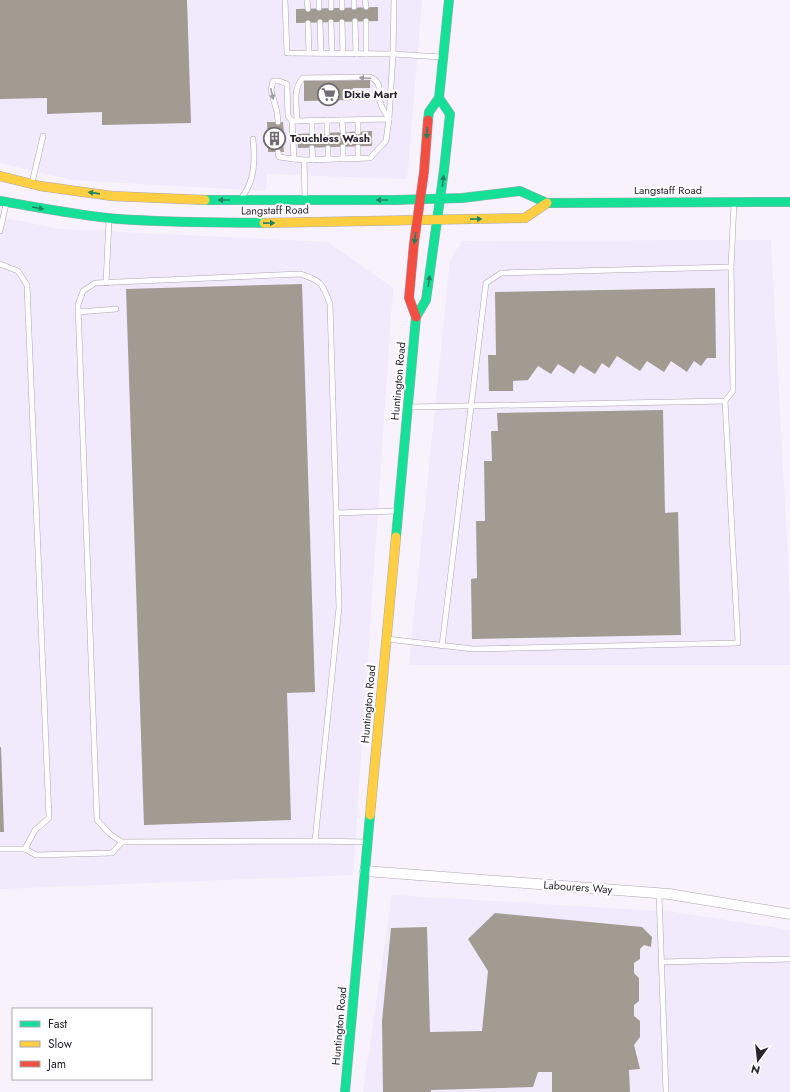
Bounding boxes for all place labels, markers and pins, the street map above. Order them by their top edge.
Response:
supermarket icon: Dixie Mart [316,81,342,107]
place label: Dixie Mart [344,86,398,102]
building icon: Touchless Wash [262,125,288,151]
place label: Touchless Wash [290,130,370,146]

